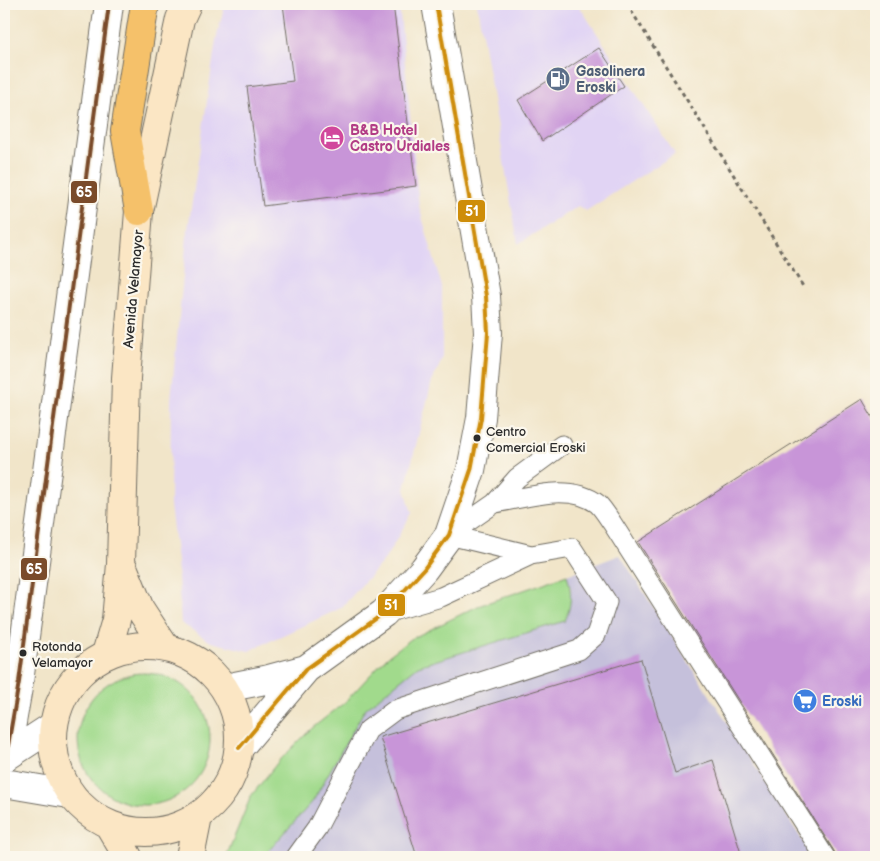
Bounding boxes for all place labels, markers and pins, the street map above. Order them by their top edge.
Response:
place label: Gasolinera Eroski [576,63,645,96]
fuel station icon: Gasolinera Eroski [545,66,571,92]
place label: B&B Hotel Castro Urdiales [350,122,450,155]
hotel icon: B&B Hotel Castro Urdiales [319,125,345,151]
place label: Centro Comercial Eroski [486,424,585,456]
marker: Centro Comercial Eroski [472,433,482,443]
place label: Rotonda Velamayor [32,639,93,671]
marker: Rotonda Velamayor [18,648,28,658]
supermarket icon: Eroski [792,688,818,714]
place label: Eroski [822,693,862,710]

